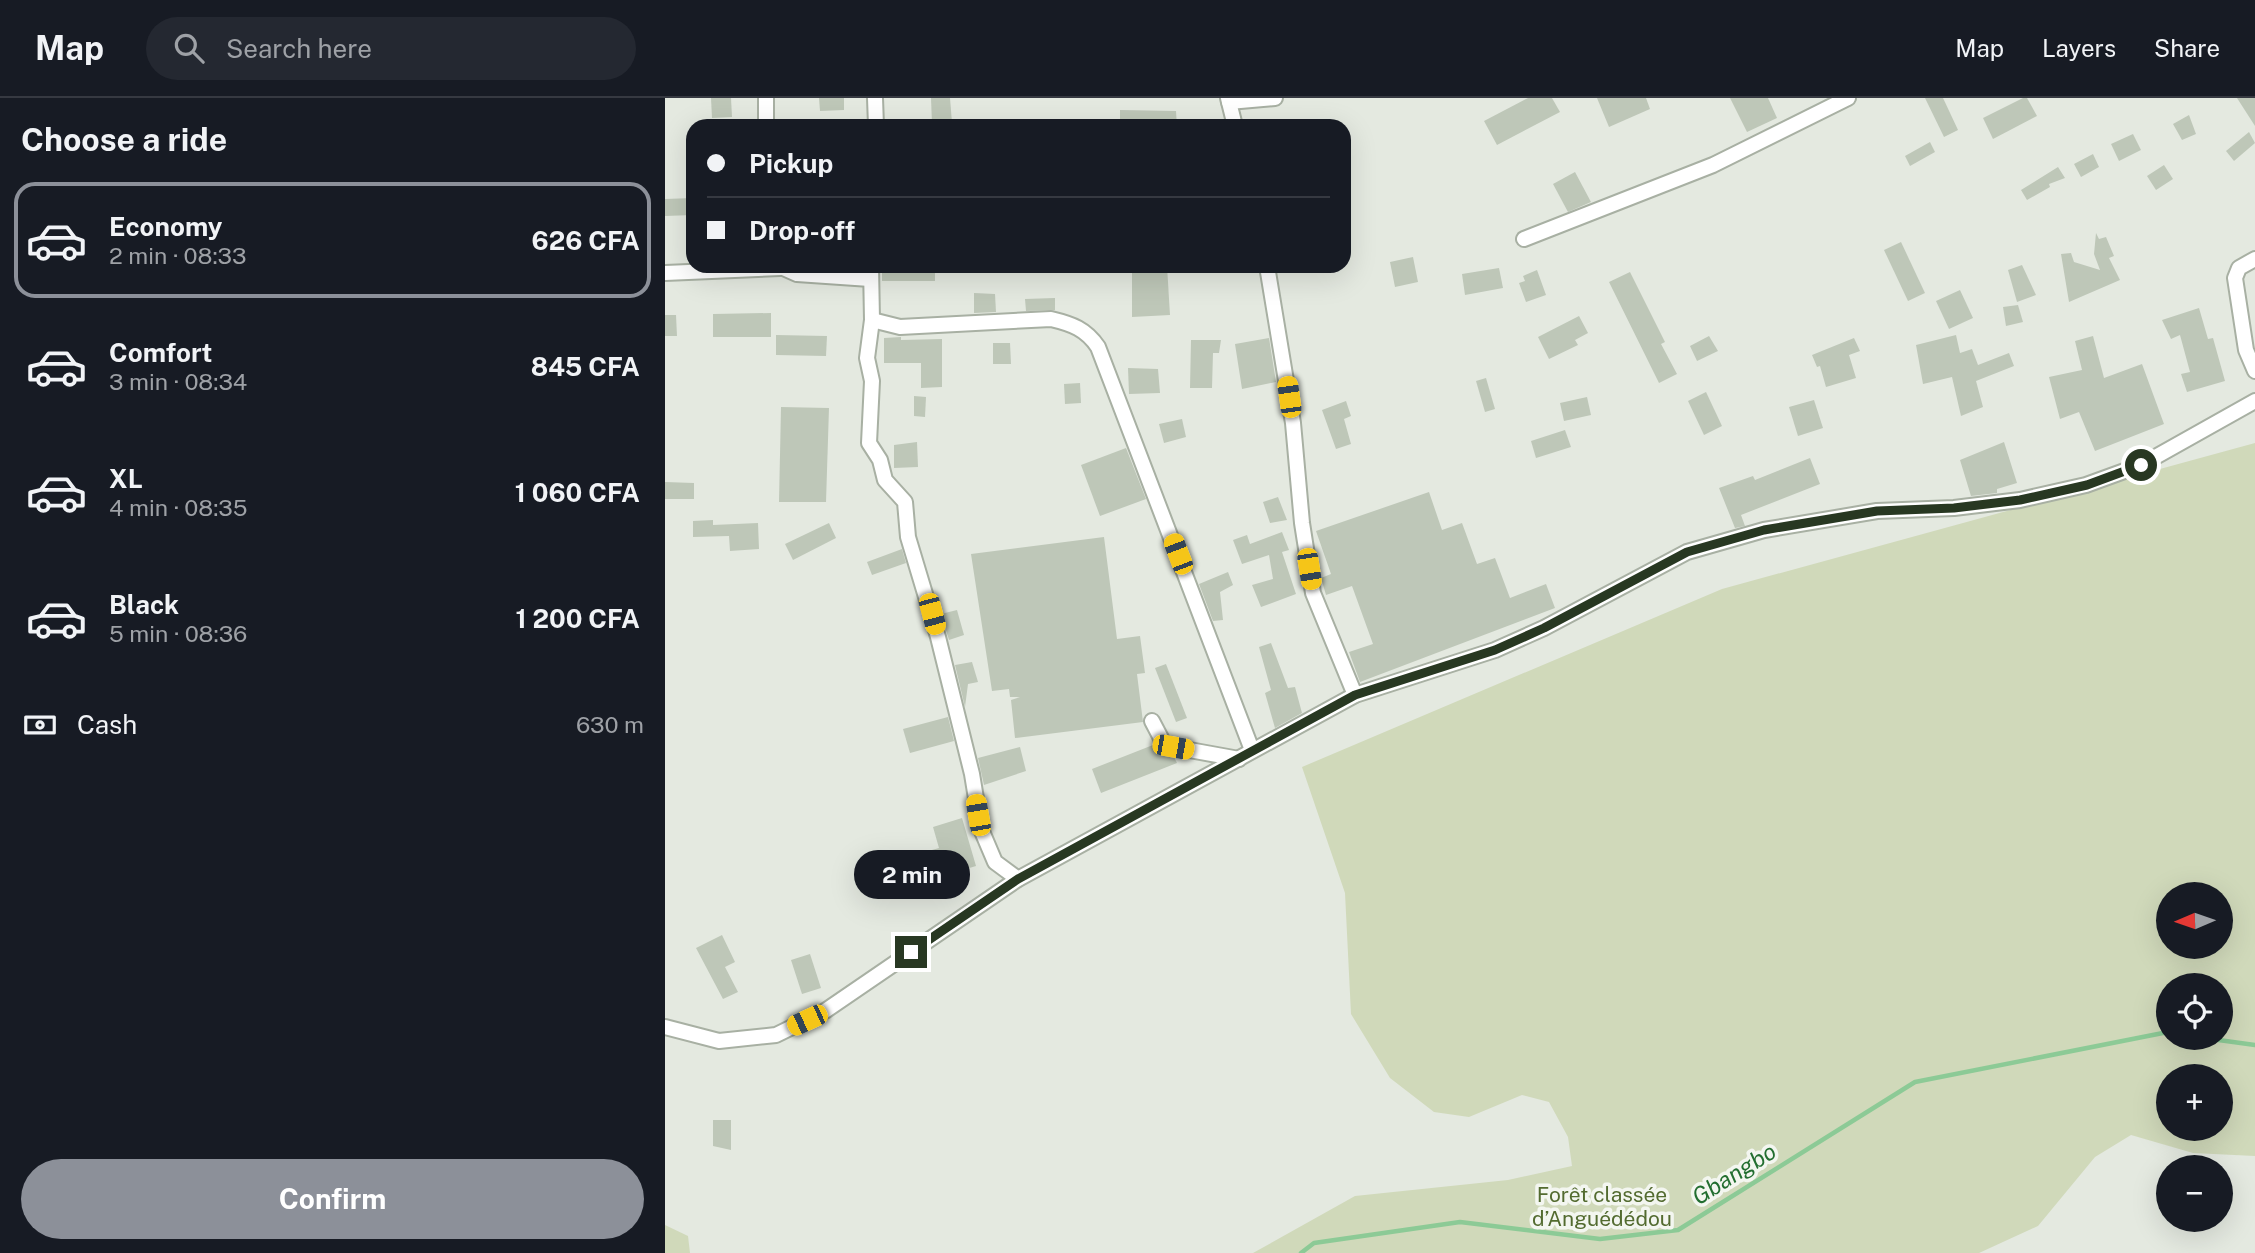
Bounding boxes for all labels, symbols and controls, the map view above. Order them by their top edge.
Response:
search box [146,17,636,80]
text: Map [35,29,104,67]
icon: search [170,29,208,67]
text: Search here [226,33,372,64]
text: Map [1955,34,2004,62]
text: Layers [2042,34,2116,62]
text: Share [2154,34,2220,62]
text: Choose a ride [21,121,227,158]
text: Pickup [749,148,833,179]
icon: car [25,209,88,272]
text: Economy [109,211,222,242]
text: Drop-off [749,215,855,246]
text: 626 CFA [532,225,640,256]
text: 2 min · 08:33 [109,242,246,269]
icon: car [25,335,88,398]
text: Comfort [109,337,212,368]
text: 845 CFA [531,351,640,382]
text: 3 min · 08:34 [109,368,247,395]
car [1276,375,1303,419]
route start [2125,449,2157,481]
icon: car [25,461,88,524]
text: XL [109,463,143,494]
text: 1 060 CFA [515,477,640,508]
text: 4 min · 08:35 [109,494,248,521]
car [1161,531,1196,577]
car [1296,547,1323,591]
icon: car [25,587,88,650]
text: Black [109,589,179,620]
car [917,591,948,637]
text: 1 200 CFA [515,603,640,634]
text: 5 min · 08:36 [109,620,247,647]
icon: cash [21,706,59,744]
text: Cash [77,709,137,740]
text: 630 m [576,711,644,738]
car [1151,733,1196,761]
car [965,792,992,838]
callout: 2 min [853,850,969,900]
text: 2 min [882,861,942,888]
north arrow [2156,882,2233,959]
map controls [2156,882,2233,1232]
route end [895,936,927,968]
button: locate [2156,973,2233,1050]
car [784,1002,831,1038]
button: + [2156,1064,2233,1141]
water label: Gbangbo [1687,1137,1781,1210]
button: − [2156,1155,2233,1232]
button: Confirm [21,1159,644,1239]
park label: Forêt classée d’Anguédédou [1532,1182,1672,1231]

